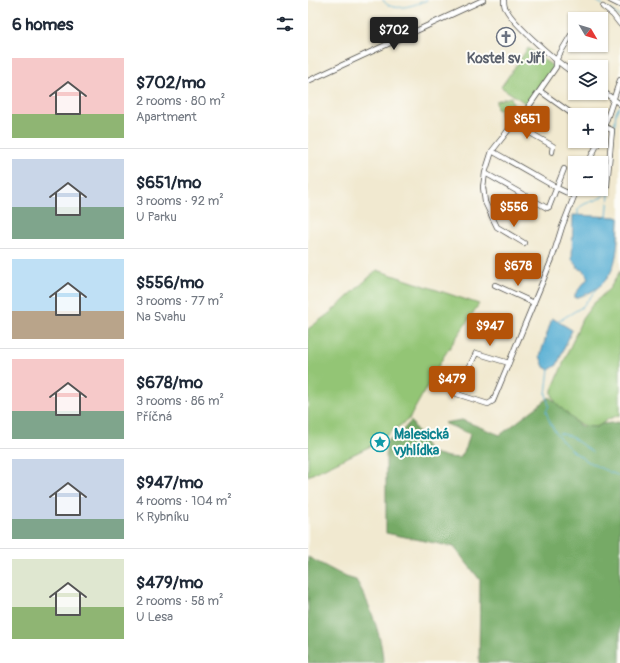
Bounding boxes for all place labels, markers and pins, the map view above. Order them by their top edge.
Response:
pin: $702 [370,17,418,51]
church icon: Kostel sv. Jiří [495,26,517,48]
place label: Kostel sv. Jiří [467,50,545,67]
pin: $651 [503,106,551,140]
pin: $556 [490,194,538,228]
pin: $678 [494,253,542,287]
pin: $947 [466,313,514,347]
pin: $479 [428,366,476,400]
place label: Malesická vyhlídka [393,426,450,459]
place icon: Malesická vyhlídka [369,431,391,453]

